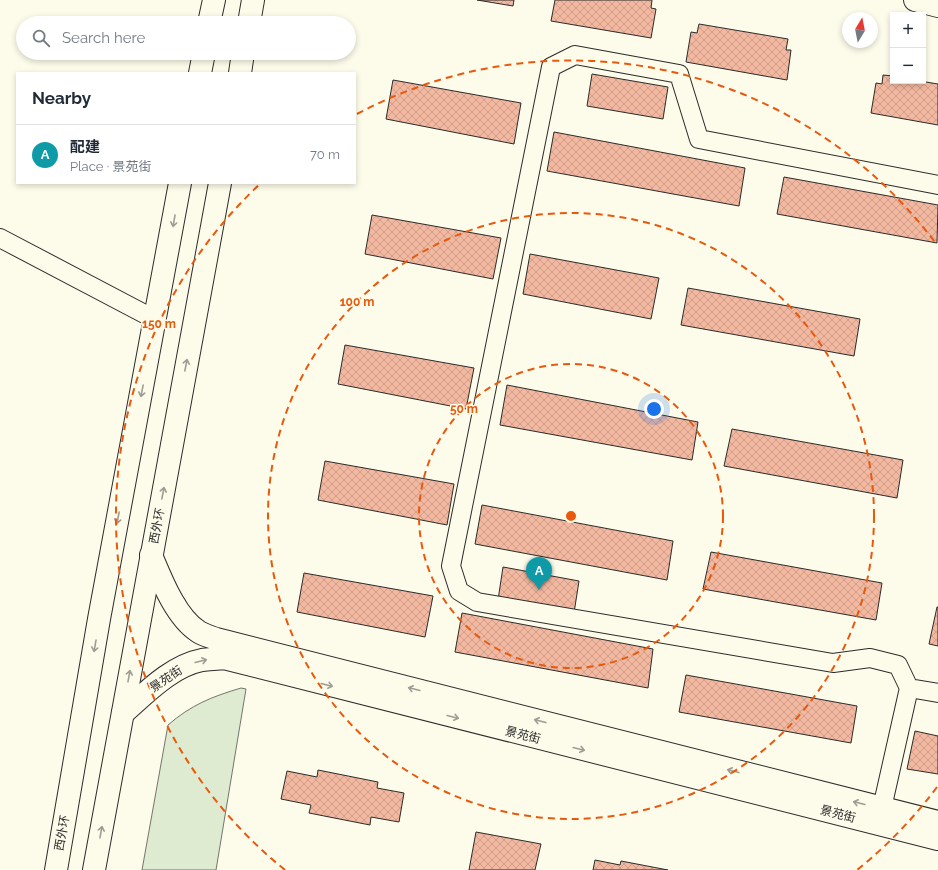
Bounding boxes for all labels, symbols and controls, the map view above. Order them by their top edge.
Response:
north arrow [842,12,878,48]
map controls [890,12,926,84]
button: + [890,12,926,48]
search box [16,16,356,60]
icon: search [30,27,52,49]
text: Search here [62,29,145,47]
button: − [890,48,926,84]
text: Nearby [32,88,91,108]
text: 配建 [70,138,100,156]
text: A [41,147,49,162]
text: 70 m [310,147,340,162]
text: Place · 景苑街 [70,159,152,174]
one-way arrow [169,214,177,227]
text: 100 m [340,295,374,309]
text: 150 m [142,317,176,331]
one-way arrow [183,359,191,372]
one-way arrow [138,384,146,397]
your location [644,399,664,419]
text: 50 m [450,402,478,416]
one-way arrow [159,487,167,500]
street label: 西外环 [147,507,167,545]
centre of rings [564,509,578,523]
one-way arrow [114,511,122,524]
pin: A [526,557,552,590]
one-way arrow [90,639,98,652]
one-way arrow [194,657,207,665]
street label: 景苑街 [147,663,185,695]
one-way arrow [126,670,134,683]
one-way arrow [320,682,333,689]
one-way arrow [407,685,420,693]
one-way arrow [446,713,459,721]
one-way arrow [533,717,546,725]
street label: 景苑街 [504,724,542,746]
one-way arrow [572,745,585,753]
one-way arrow [727,766,740,774]
one-way arrow [853,798,866,806]
street label: 景苑街 [819,803,857,825]
street label: 西外环 [52,814,72,852]
one-way arrow [97,826,105,839]

